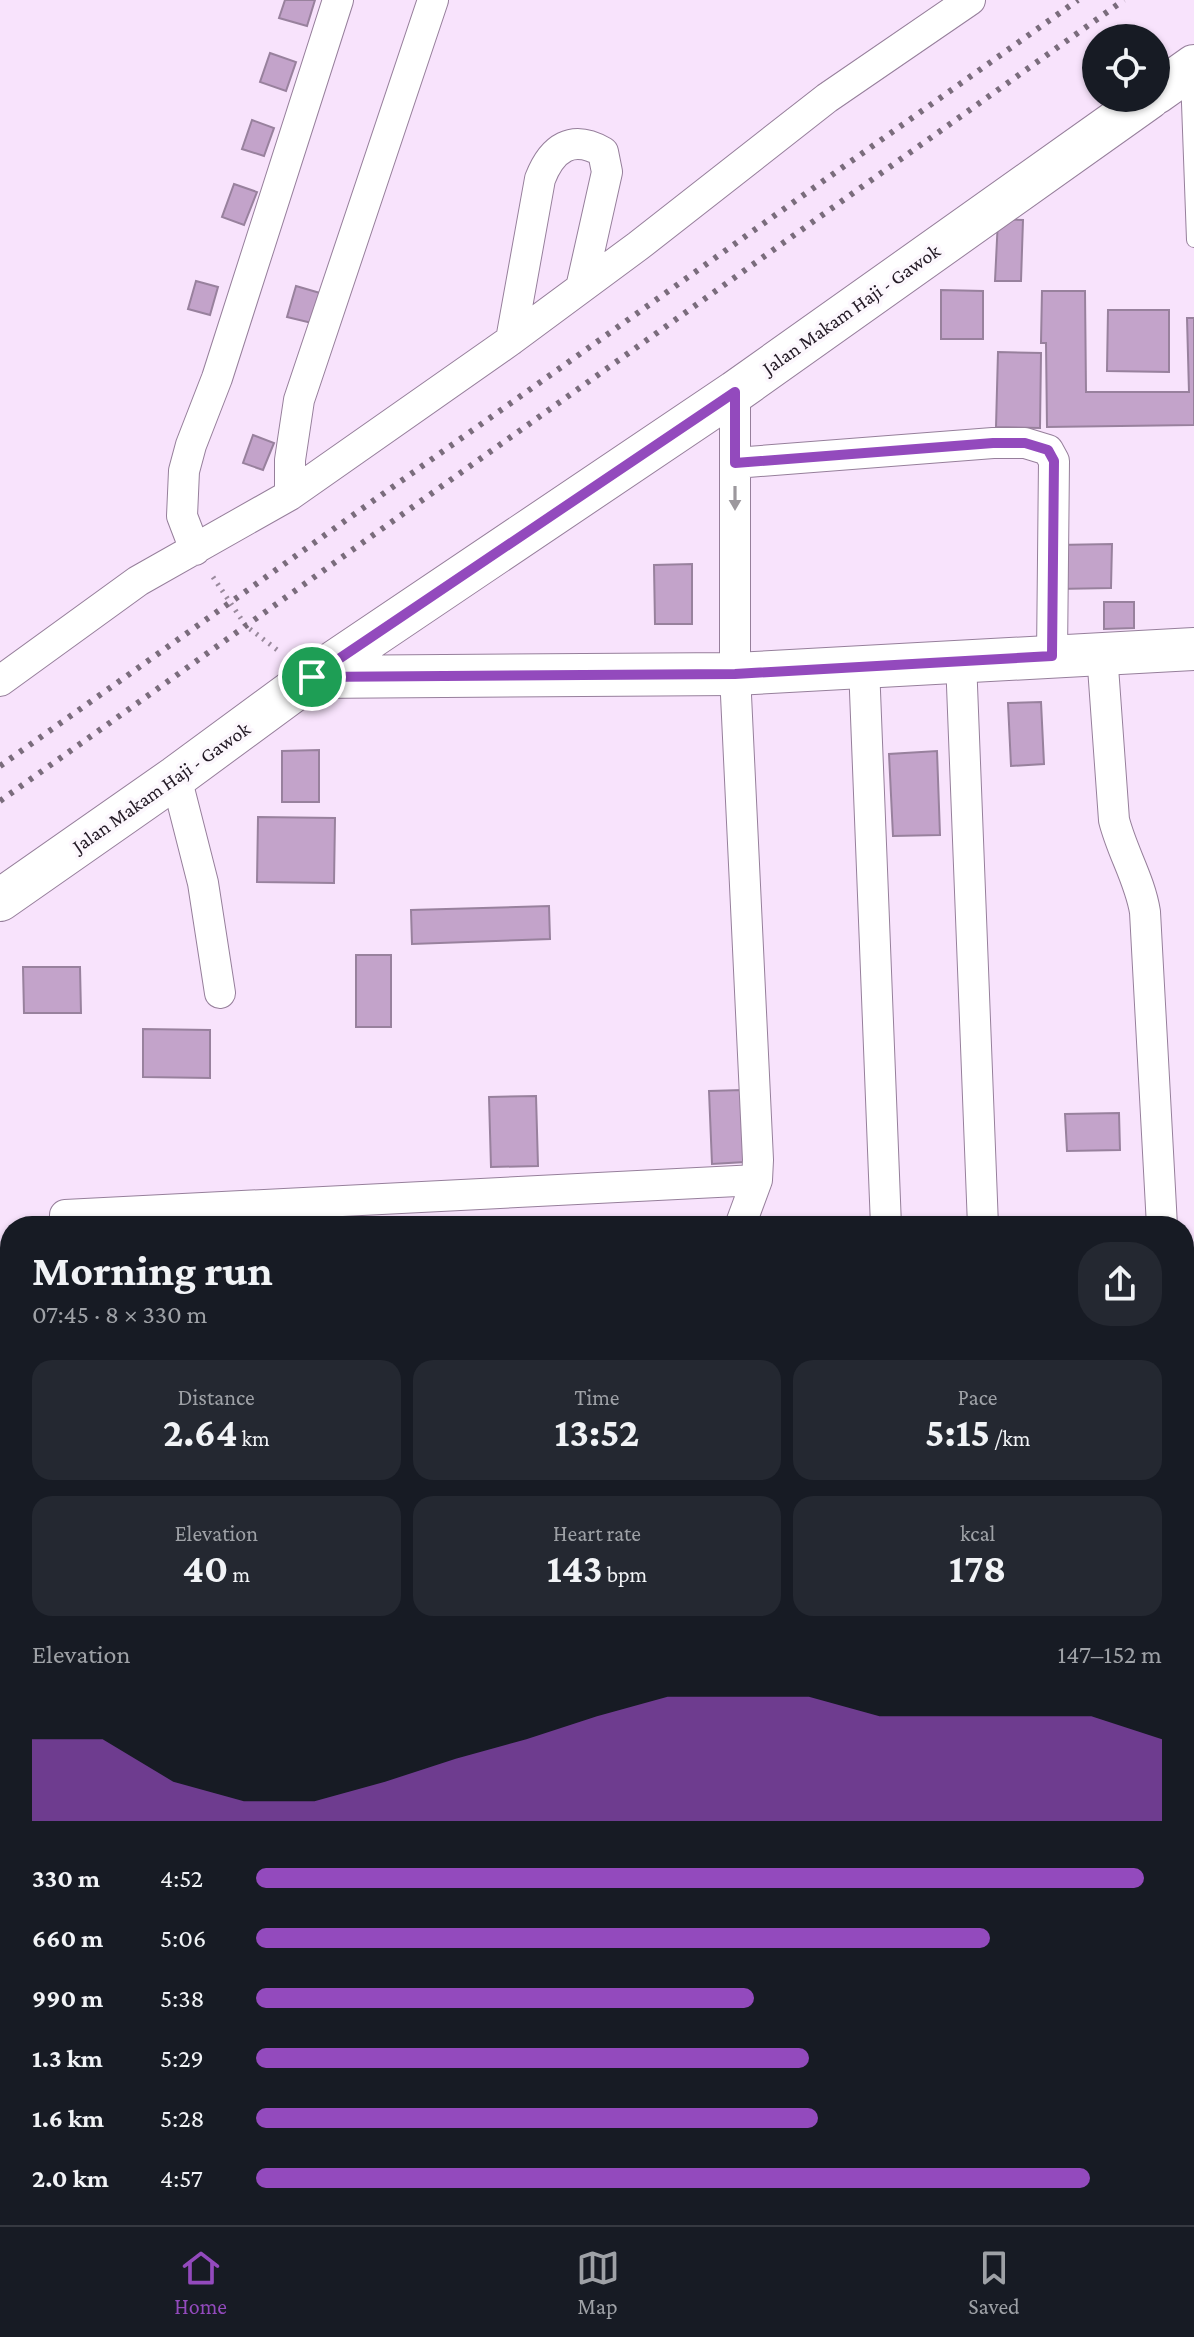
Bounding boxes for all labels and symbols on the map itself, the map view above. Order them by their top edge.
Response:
street label: Jalan Makam Haji - Gawok [756,239,945,381]
one-way arrow [729,486,741,511]
pin [278,643,346,711]
street label: Jalan Makam Haji - Gawok [66,717,255,859]

